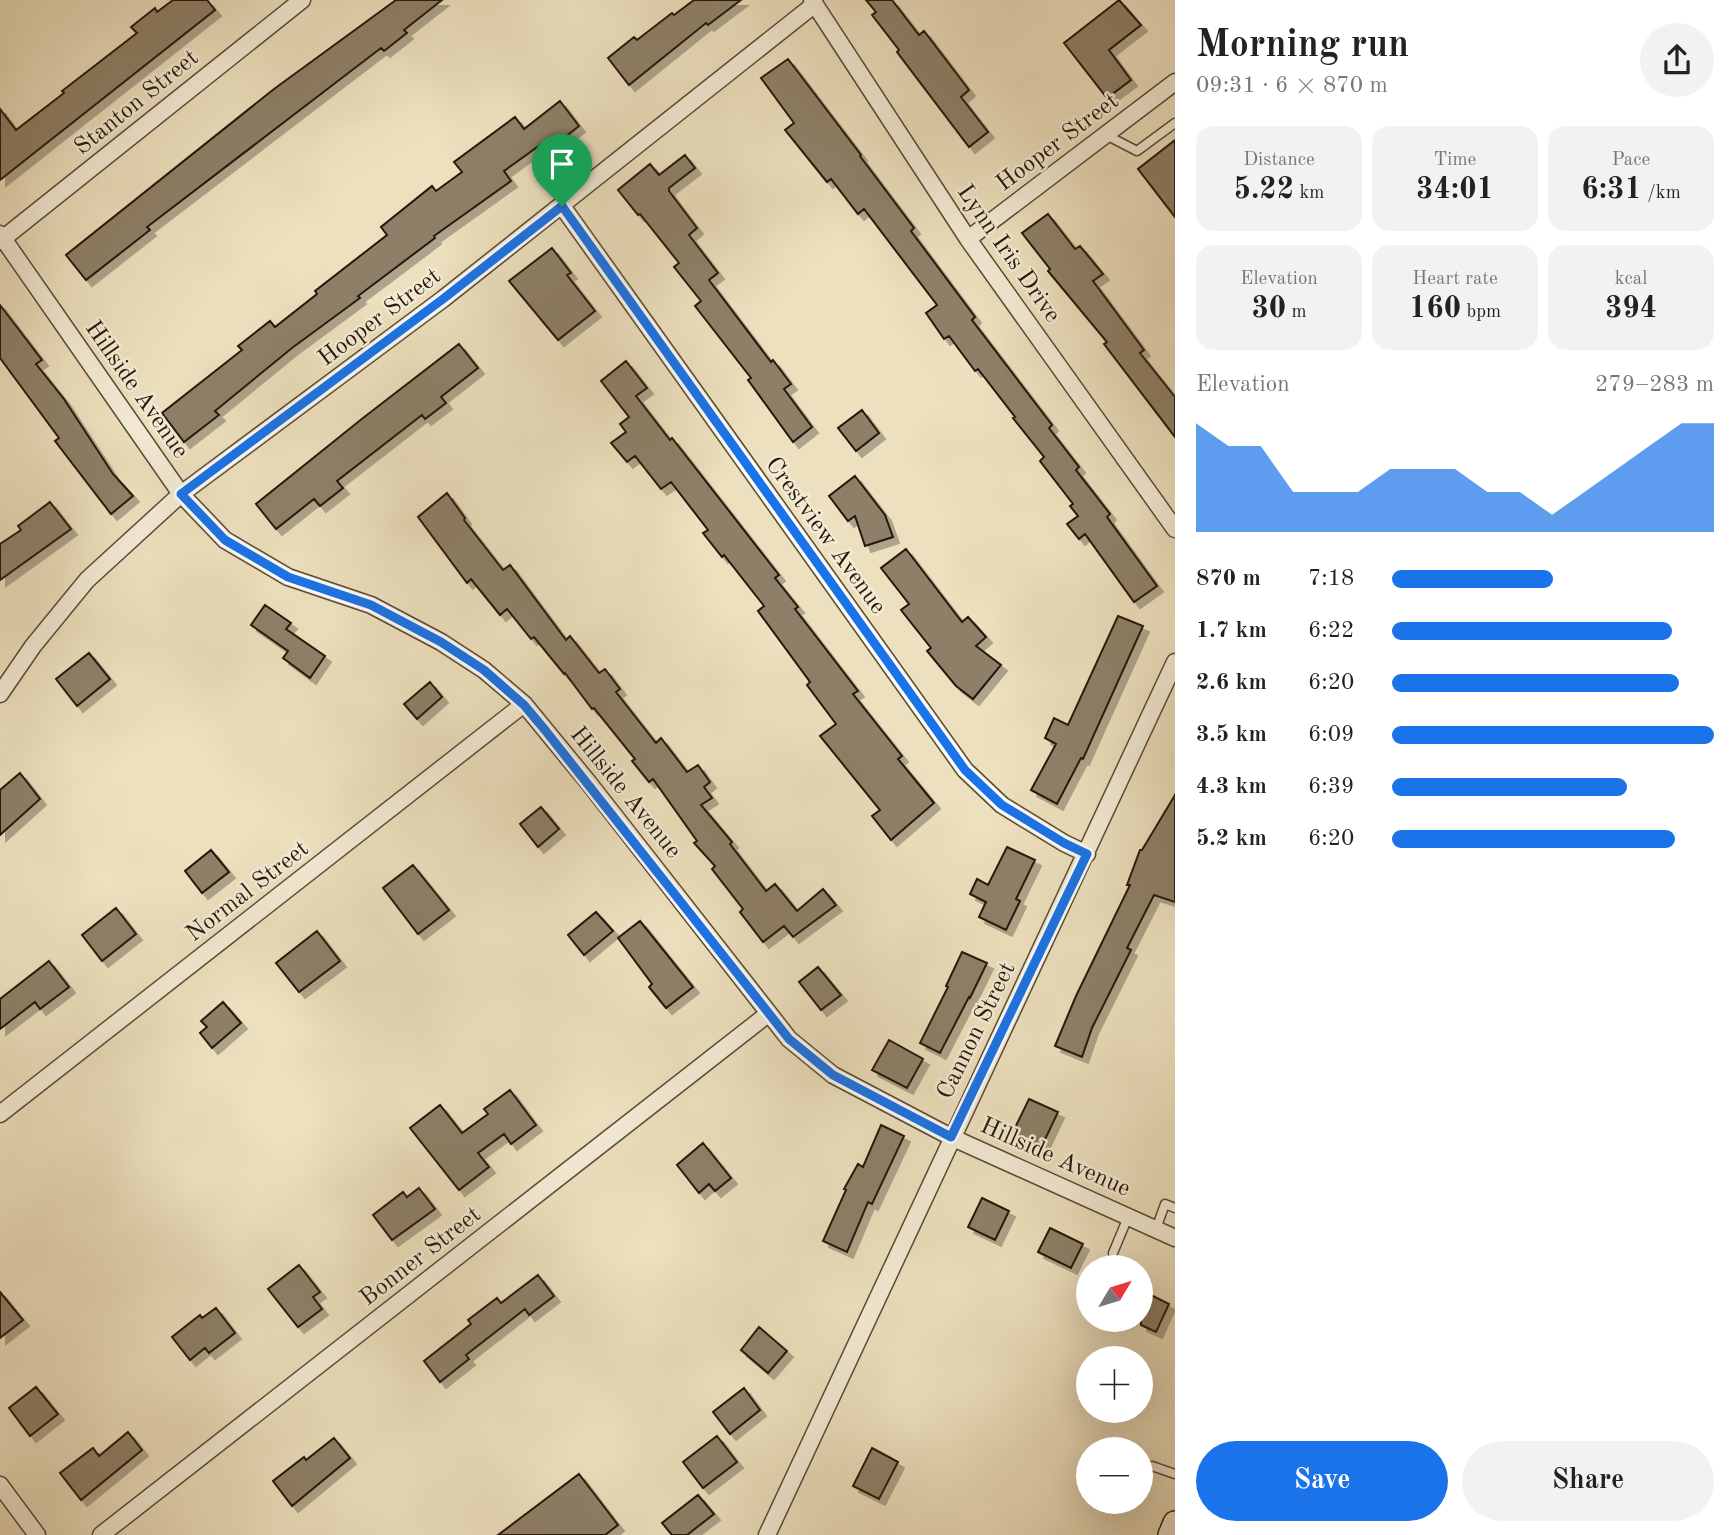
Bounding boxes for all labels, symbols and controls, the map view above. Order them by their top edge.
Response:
button: share [1640,23,1714,97]
text: Morning run [1196,27,1409,65]
street label: Stanton Street [71,46,203,160]
text: 09:31 · 6 × 870 m [1196,74,1388,97]
street label: Hooper Street [992,89,1124,197]
pin [532,134,592,206]
icon: arrive [543,145,581,183]
text: Distance [1243,151,1315,170]
text: Time [1434,151,1476,170]
text: Pace [1612,151,1650,170]
text: 5.22 [1234,175,1294,205]
text: 34:01 [1416,175,1494,205]
text: 6:31 [1581,175,1642,205]
street label: Lynn Iris Drive [952,181,1064,327]
text: km [1294,184,1324,203]
text: /km [1642,184,1681,203]
street label: Hooper Street [314,264,446,372]
text: Elevation [1240,270,1318,289]
text: Heart rate [1412,270,1498,289]
text: kcal [1615,270,1647,289]
text: 30 [1251,294,1286,324]
text: 160 [1409,294,1461,324]
text: 394 [1605,294,1657,324]
text: m [1286,303,1307,322]
text: bpm [1461,303,1501,322]
street label: Hillside Avenue [80,317,192,463]
text: Elevation [1196,373,1290,396]
text: 279–283 m [1595,373,1714,396]
street label: Crestview Avenue [760,453,890,619]
text: 870 m [1196,567,1261,590]
text: 7:18 [1308,567,1354,590]
text: 1.7 km [1196,619,1267,642]
text: 6:22 [1308,619,1354,642]
text: 2.6 km [1196,671,1267,694]
text: 6:20 [1308,671,1354,694]
street label: Hillside Avenue [565,723,685,863]
text: 3.5 km [1196,723,1267,746]
text: 6:09 [1308,723,1354,746]
text: 4.3 km [1196,775,1267,798]
text: 6:39 [1308,775,1354,798]
text: 5.2 km [1196,827,1267,850]
text: 6:20 [1308,827,1354,850]
street label: Normal Street [182,837,314,947]
street label: Cannon Street [934,959,1020,1103]
street label: Hillside Avenue [976,1114,1134,1202]
street label: Bonner Street [356,1203,486,1311]
north arrow [1076,1255,1153,1332]
map controls [1076,1255,1153,1514]
button: + [1076,1346,1153,1423]
button: − [1076,1437,1153,1514]
button: Save [1196,1441,1448,1521]
button: Share [1462,1441,1714,1521]

